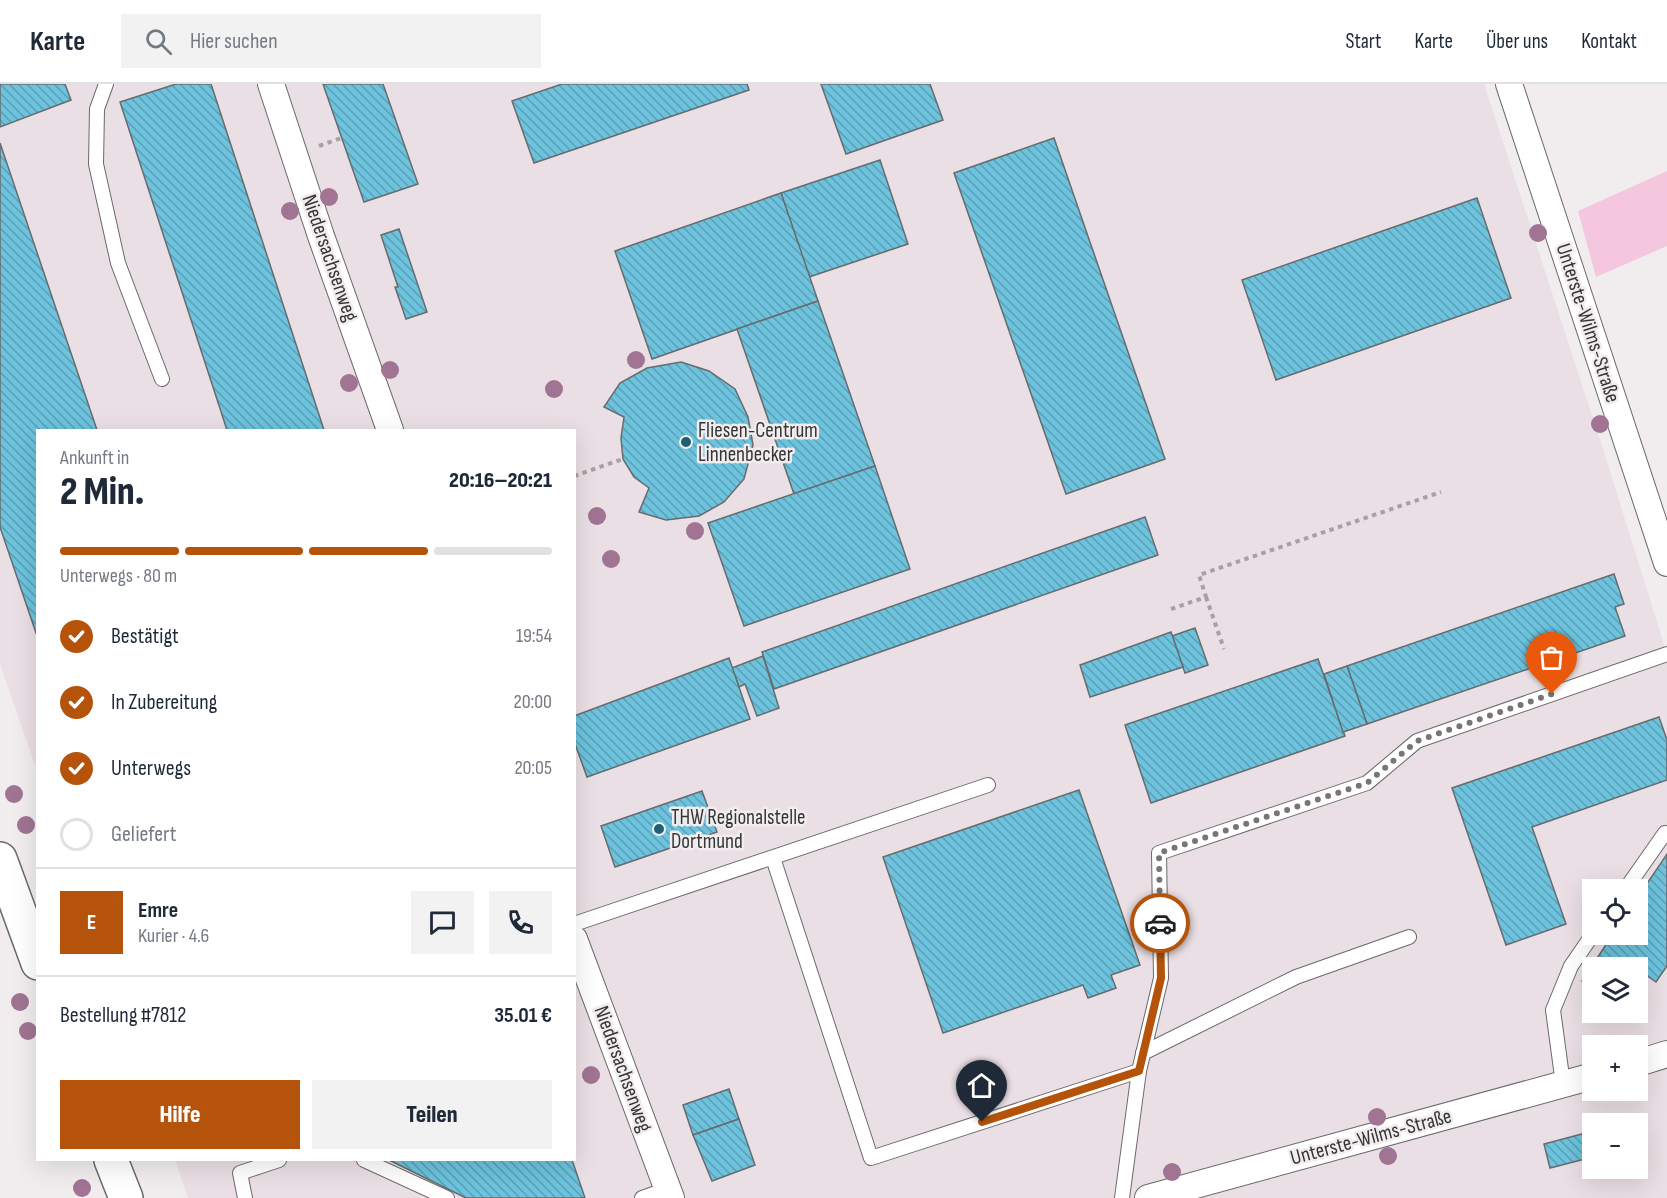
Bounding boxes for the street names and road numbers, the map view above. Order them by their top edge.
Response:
street label: Niedersachsenweg [297,191,363,325]
street label: Unterste-Wilms-Straße [1550,240,1626,406]
street label: Niedersachsenweg [589,1003,657,1135]
street label: Unterste-Wilms-Straße [1288,1103,1454,1171]

